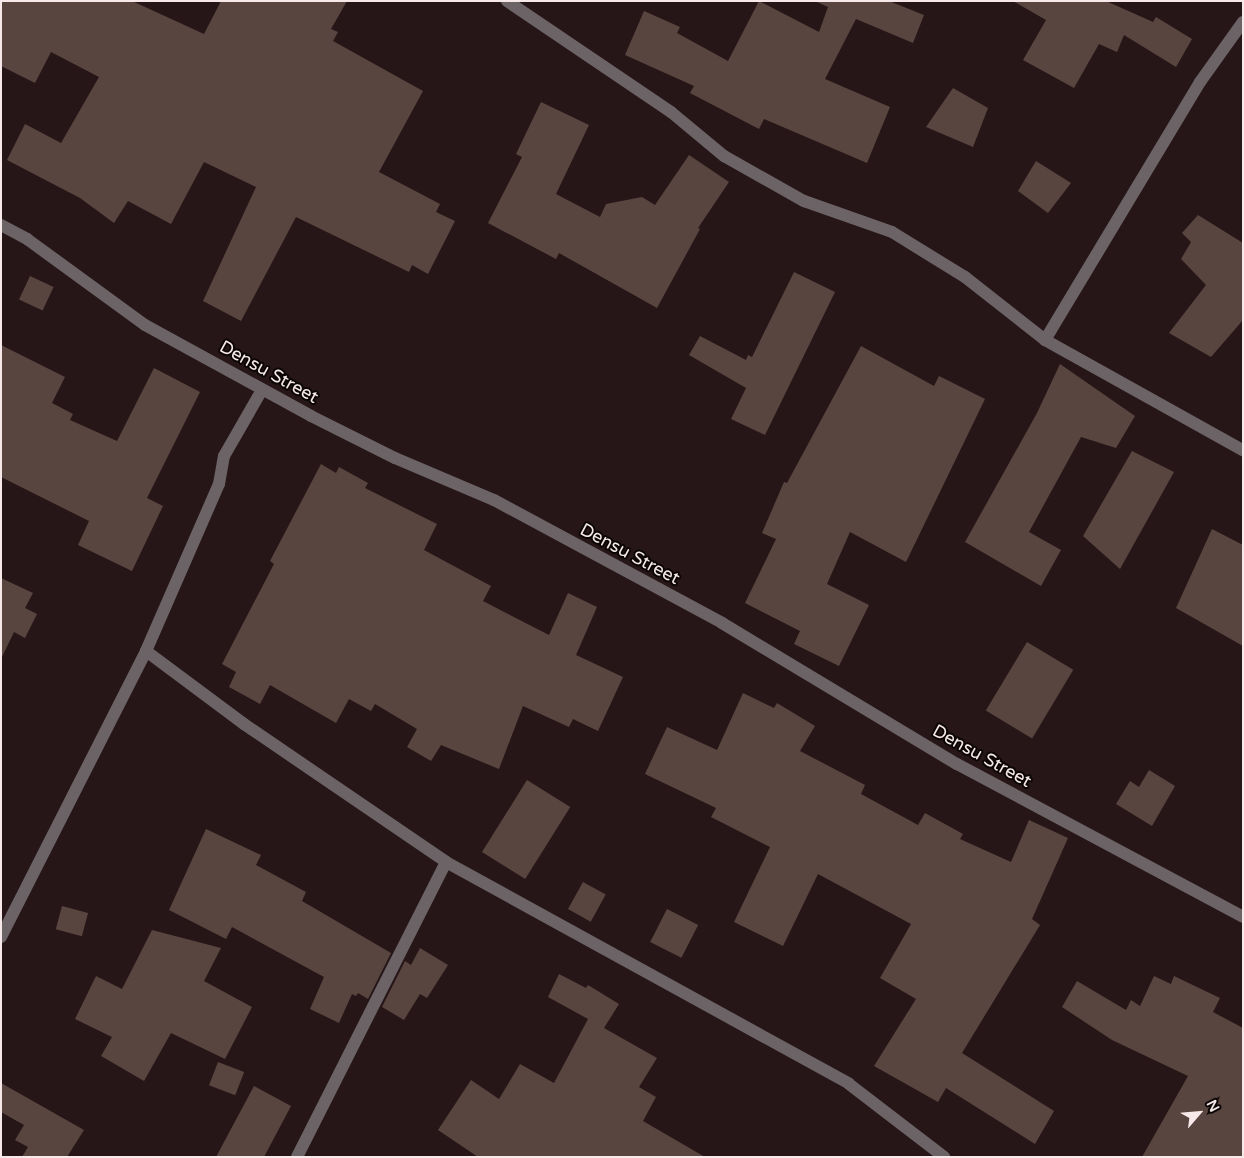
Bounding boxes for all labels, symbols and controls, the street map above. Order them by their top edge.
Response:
street label: Densu Street [216,336,322,408]
street label: Densu Street [576,519,684,589]
street label: Densu Street [929,720,1035,792]
north arrow [1174,1088,1224,1138]
text: N [1203,1097,1223,1115]

